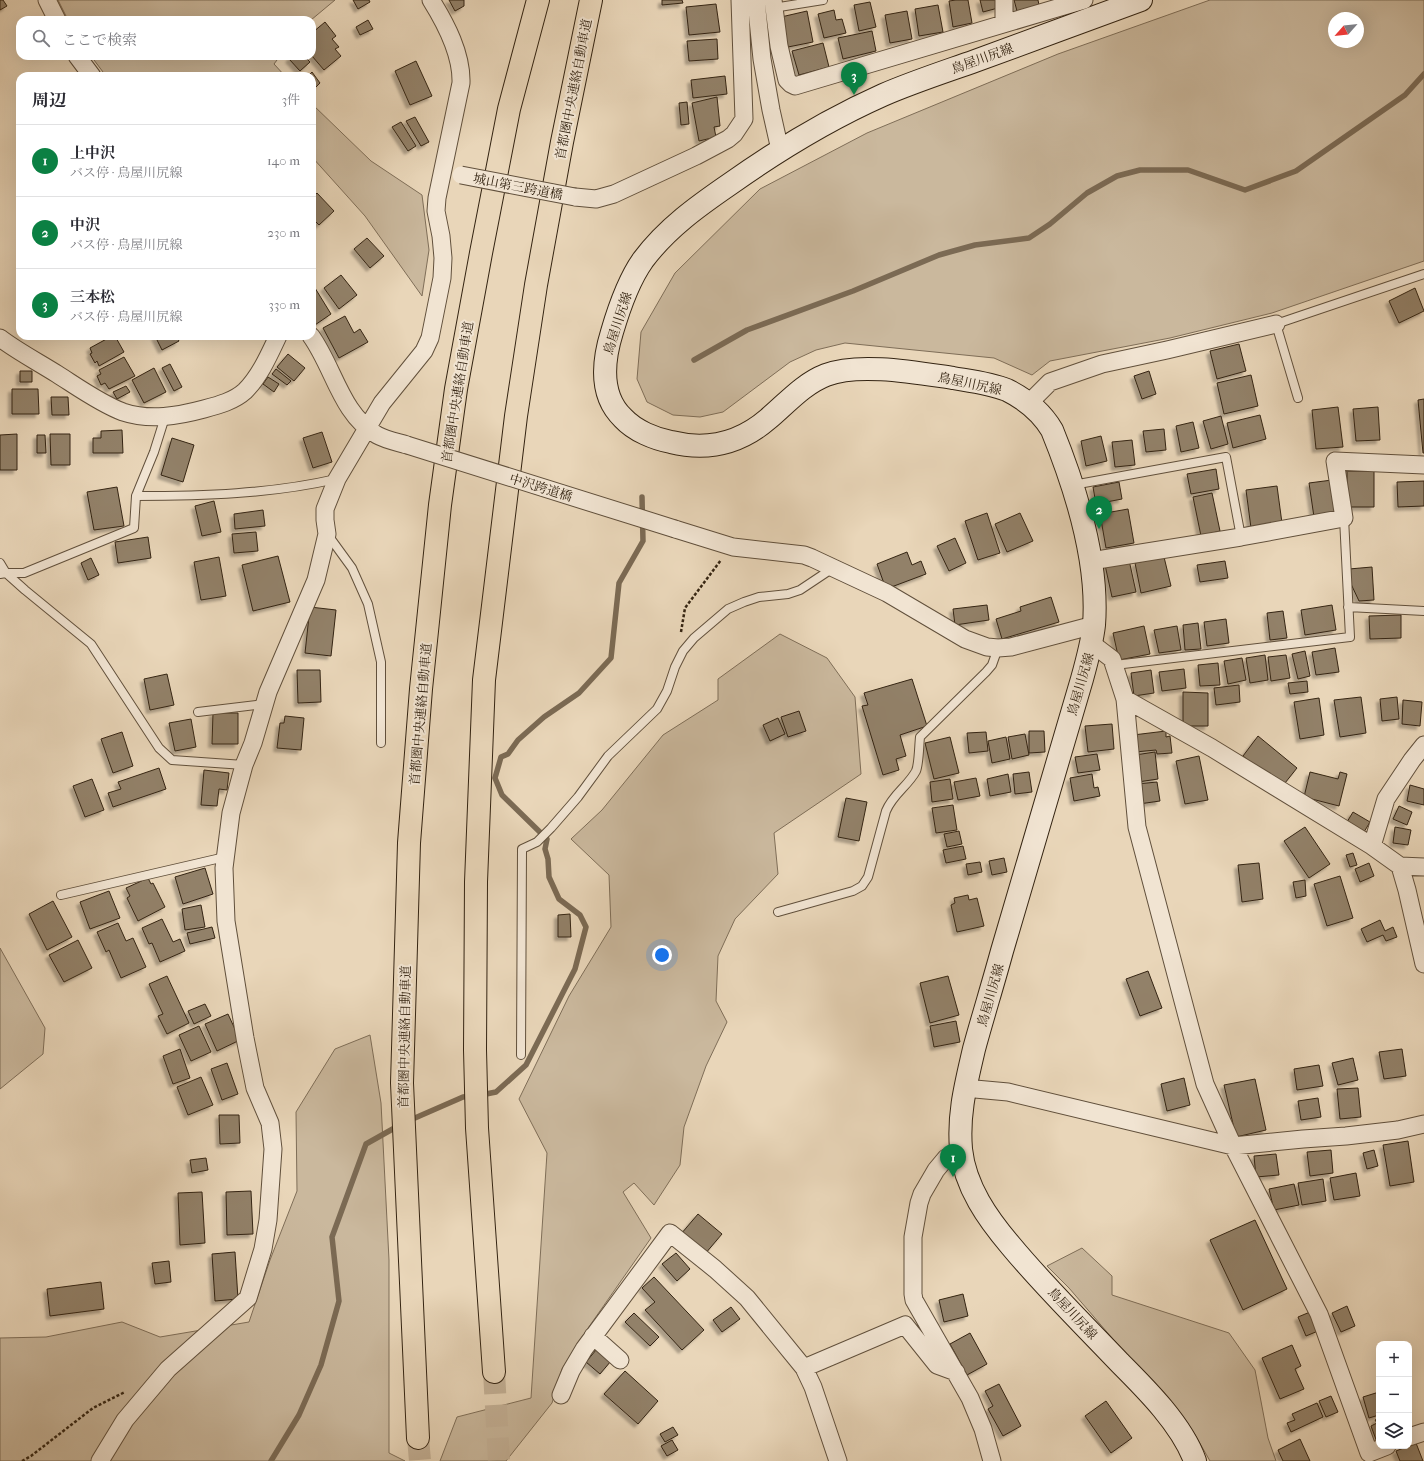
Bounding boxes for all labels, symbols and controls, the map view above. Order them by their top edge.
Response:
north arrow [1328,12,1364,48]
search box [16,16,316,60]
street label: 首都圏中央連絡自動車道 [552,17,594,161]
icon: search [30,27,52,49]
text: ここで検索 [62,31,137,49]
street label: 鳥屋川尻線 [949,40,1015,77]
pin: 3 [841,62,867,95]
text: 周辺 [32,90,66,110]
text: 3件 [282,92,300,107]
text: 上中沢 [70,144,115,162]
text: 1 [43,153,47,168]
text: 140 m [267,153,300,168]
text: バス停 · 鳥屋川尻線 [70,165,182,180]
street label: 城山第三跨道橋 [472,170,564,203]
text: 中沢 [70,216,100,234]
text: 2 [42,225,48,240]
text: 230 m [267,225,300,240]
text: バス停 · 鳥屋川尻線 [70,237,182,252]
text: 三本松 [70,288,115,306]
street label: 鳥屋川尻線 [600,290,635,356]
text: 3 [42,297,48,312]
text: 330 m [269,297,300,312]
text: バス停 · 鳥屋川尻線 [70,309,182,324]
street label: 首都圏中央連絡自動車道 [439,320,476,464]
street label: 鳥屋川尻線 [937,369,1003,398]
street label: 中沢跨道橋 [508,471,574,504]
pin: 2 [1086,496,1112,529]
street label: 首都圏中央連絡自動車道 [407,642,434,786]
street label: 鳥屋川尻線 [1064,651,1097,717]
your location [652,945,672,965]
street label: 鳥屋川尻線 [974,962,1007,1028]
street label: 首都圏中央連絡自動車道 [396,965,413,1109]
pin: 1 [940,1144,966,1177]
street label: 鳥屋川尻線 [1045,1284,1100,1342]
map controls [1376,1341,1412,1449]
button: + [1376,1341,1412,1377]
button: − [1376,1377,1412,1413]
button: layers [1376,1413,1412,1449]

